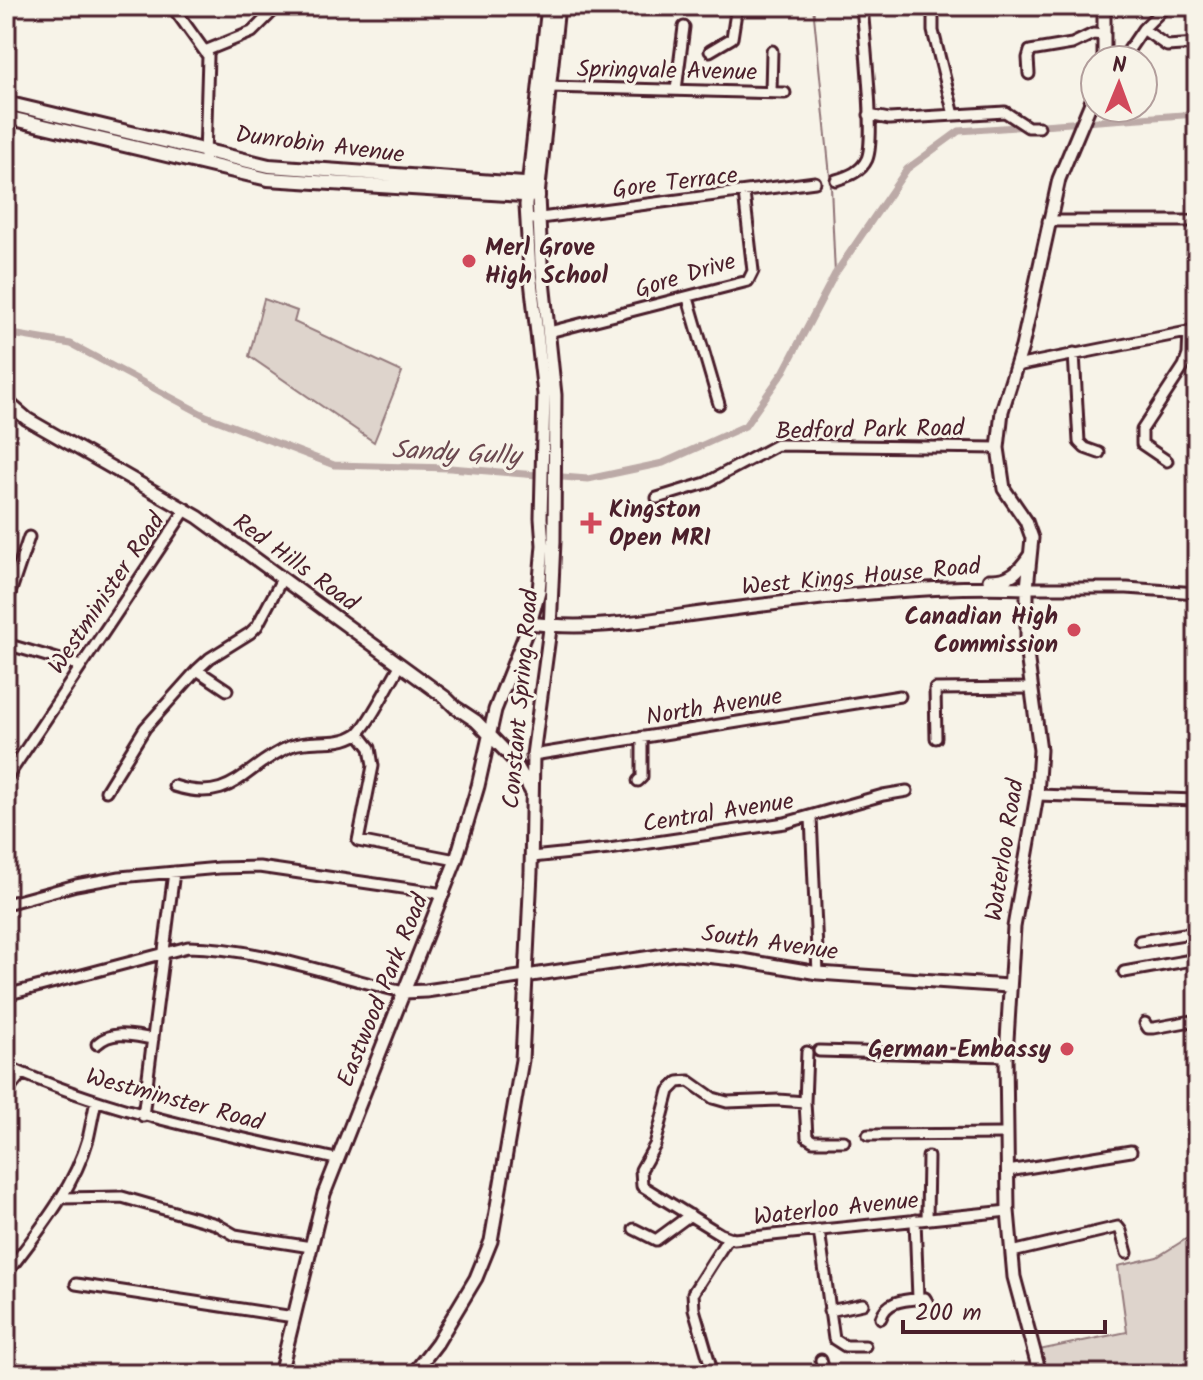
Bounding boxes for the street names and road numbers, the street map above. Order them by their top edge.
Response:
street label: Springvale Avenue [576,50,758,93]
street label: Dunrobin Avenue [233,116,407,175]
street label: Gore Terrace [610,156,740,211]
street label: Gore Drive [630,243,741,310]
street label: Bedford Park Road [775,409,966,452]
street label: Westminister Road [38,504,177,683]
street label: Red Hills Road [224,504,367,623]
street label: West Kings House Road [740,548,983,607]
street label: Constant Spring Road [492,587,551,811]
street label: North Avenue [643,677,785,737]
street label: Waterloo Road [975,775,1036,924]
street label: Central Avenue [640,782,797,845]
street label: Eastwood Park Road [327,887,440,1093]
street label: South Avenue [699,915,841,972]
street label: Westminster Road [81,1058,269,1143]
street label: Waterloo Avenue [752,1181,921,1238]

